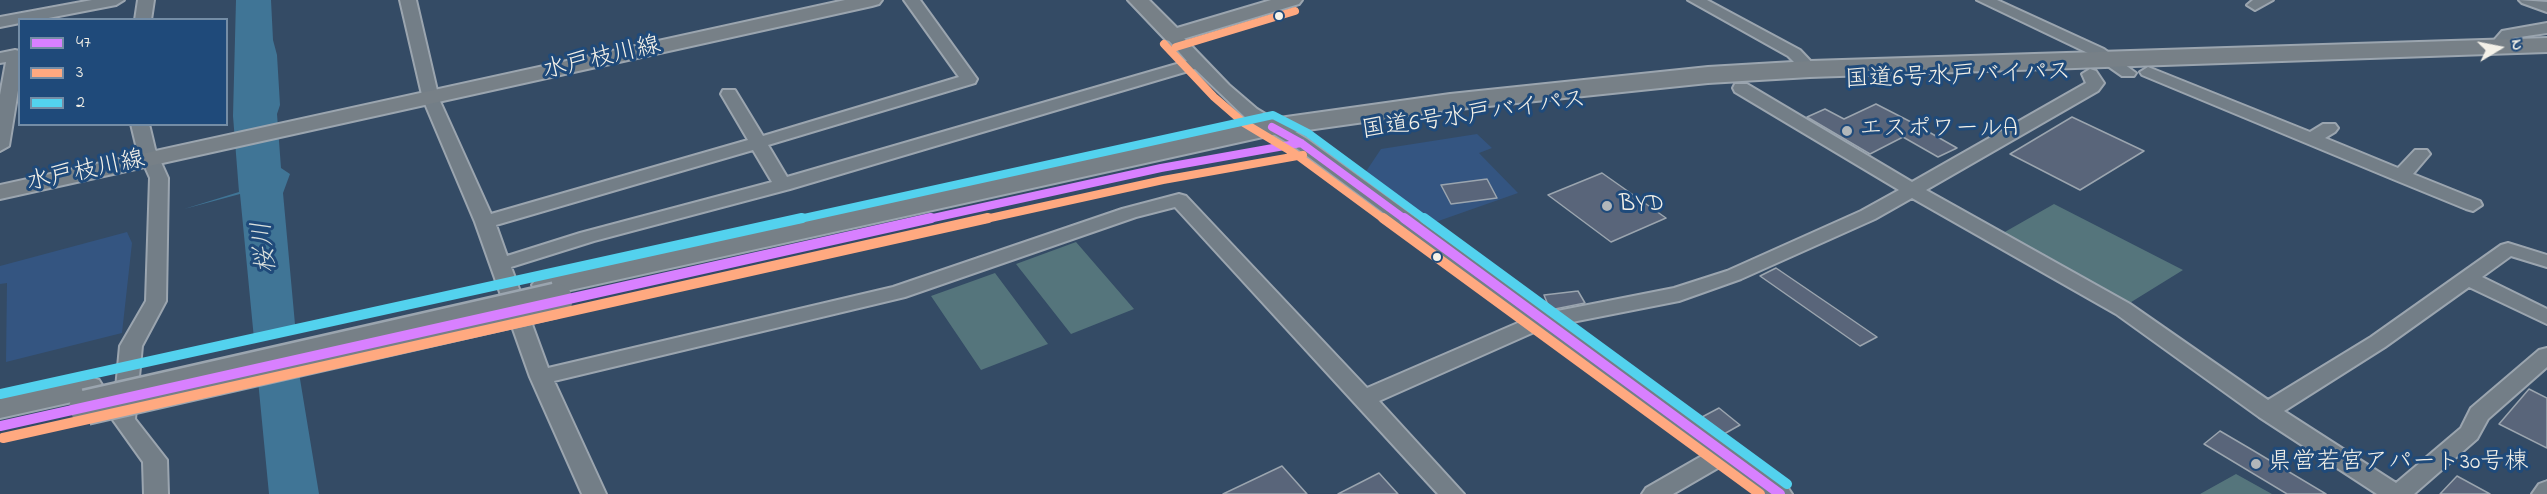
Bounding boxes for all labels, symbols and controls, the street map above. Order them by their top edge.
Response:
unlabelled marker [1273,10,1285,22]
legend [18,18,228,126]
north arrow [2469,18,2529,78]
text: 47 [76,30,91,56]
street label: 水戸枝川線 [540,32,664,88]
text: N [2504,37,2529,52]
text: 3 [76,60,83,86]
street label: 国道6号水戸バイパス [1844,60,2072,96]
street label: 国道6号水戸バイパス [1360,87,1588,147]
text: 2 [76,90,85,116]
place label: エスポワールA [1859,117,2018,145]
marker: エスポワールA [1840,124,1854,138]
street label: 水戸枝川線 [24,146,148,200]
place label: BYD [1619,192,1664,220]
marker: BYD [1600,199,1614,213]
water label: 桜川 [249,220,285,274]
unlabelled marker [1431,251,1443,263]
place label: 県営若宮アパート30号棟 [2268,450,2528,478]
marker: 県営若宮アパート30号棟 [2249,457,2263,471]

